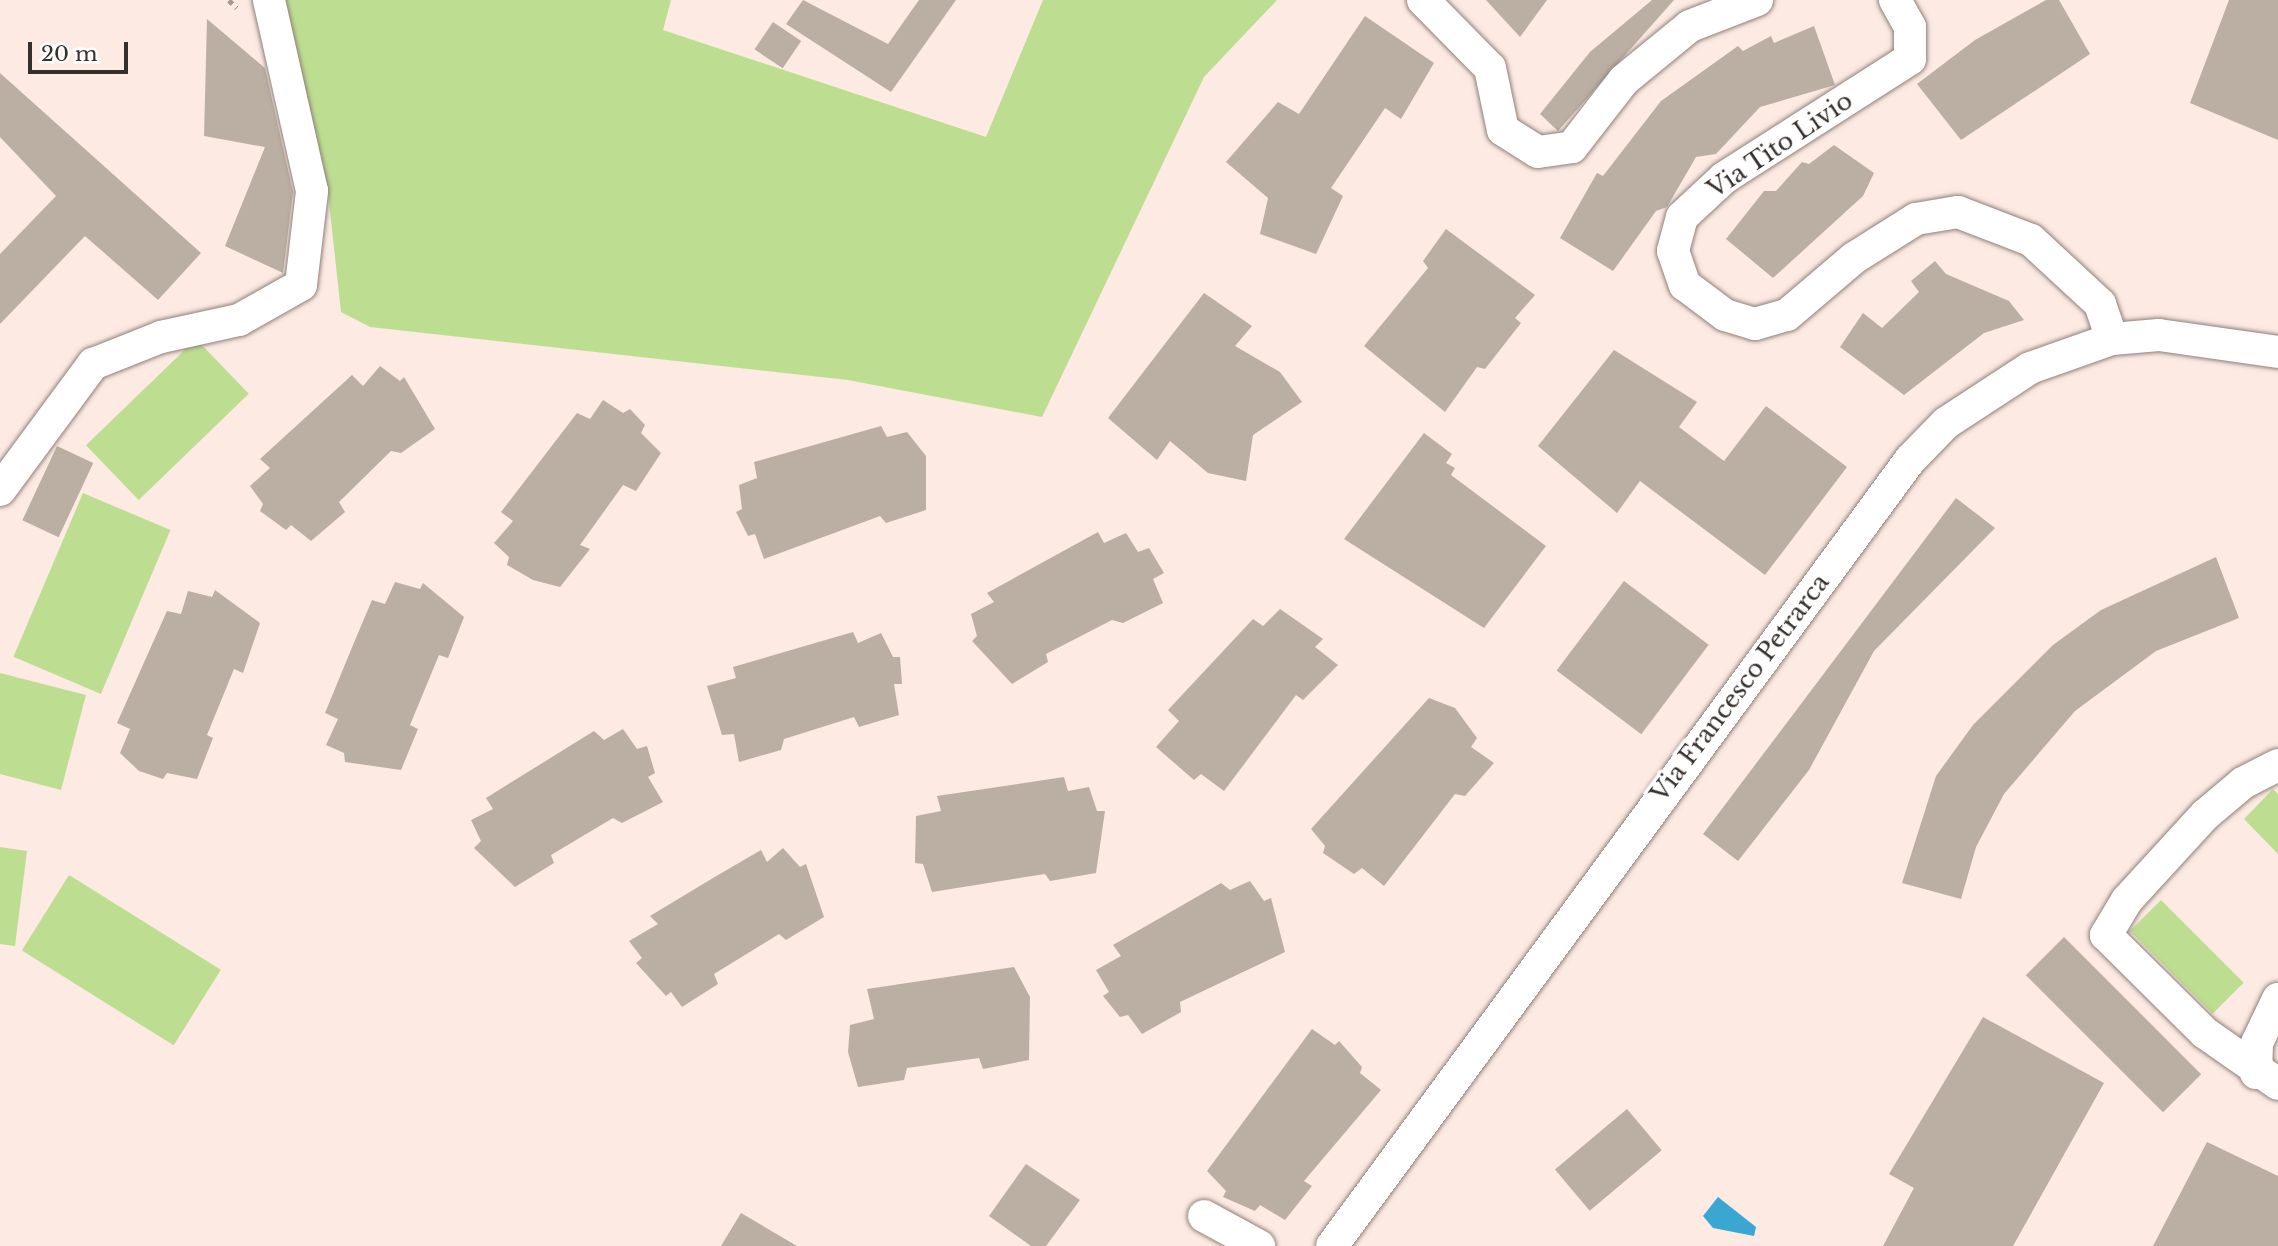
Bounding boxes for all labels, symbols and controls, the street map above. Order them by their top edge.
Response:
scale bar [32,28,131,72]
text: 20 m [41,41,98,67]
street label: Via Tito Livio [1702,86,1858,204]
street label: Via Francesco Petrarca [1645,568,1835,808]

